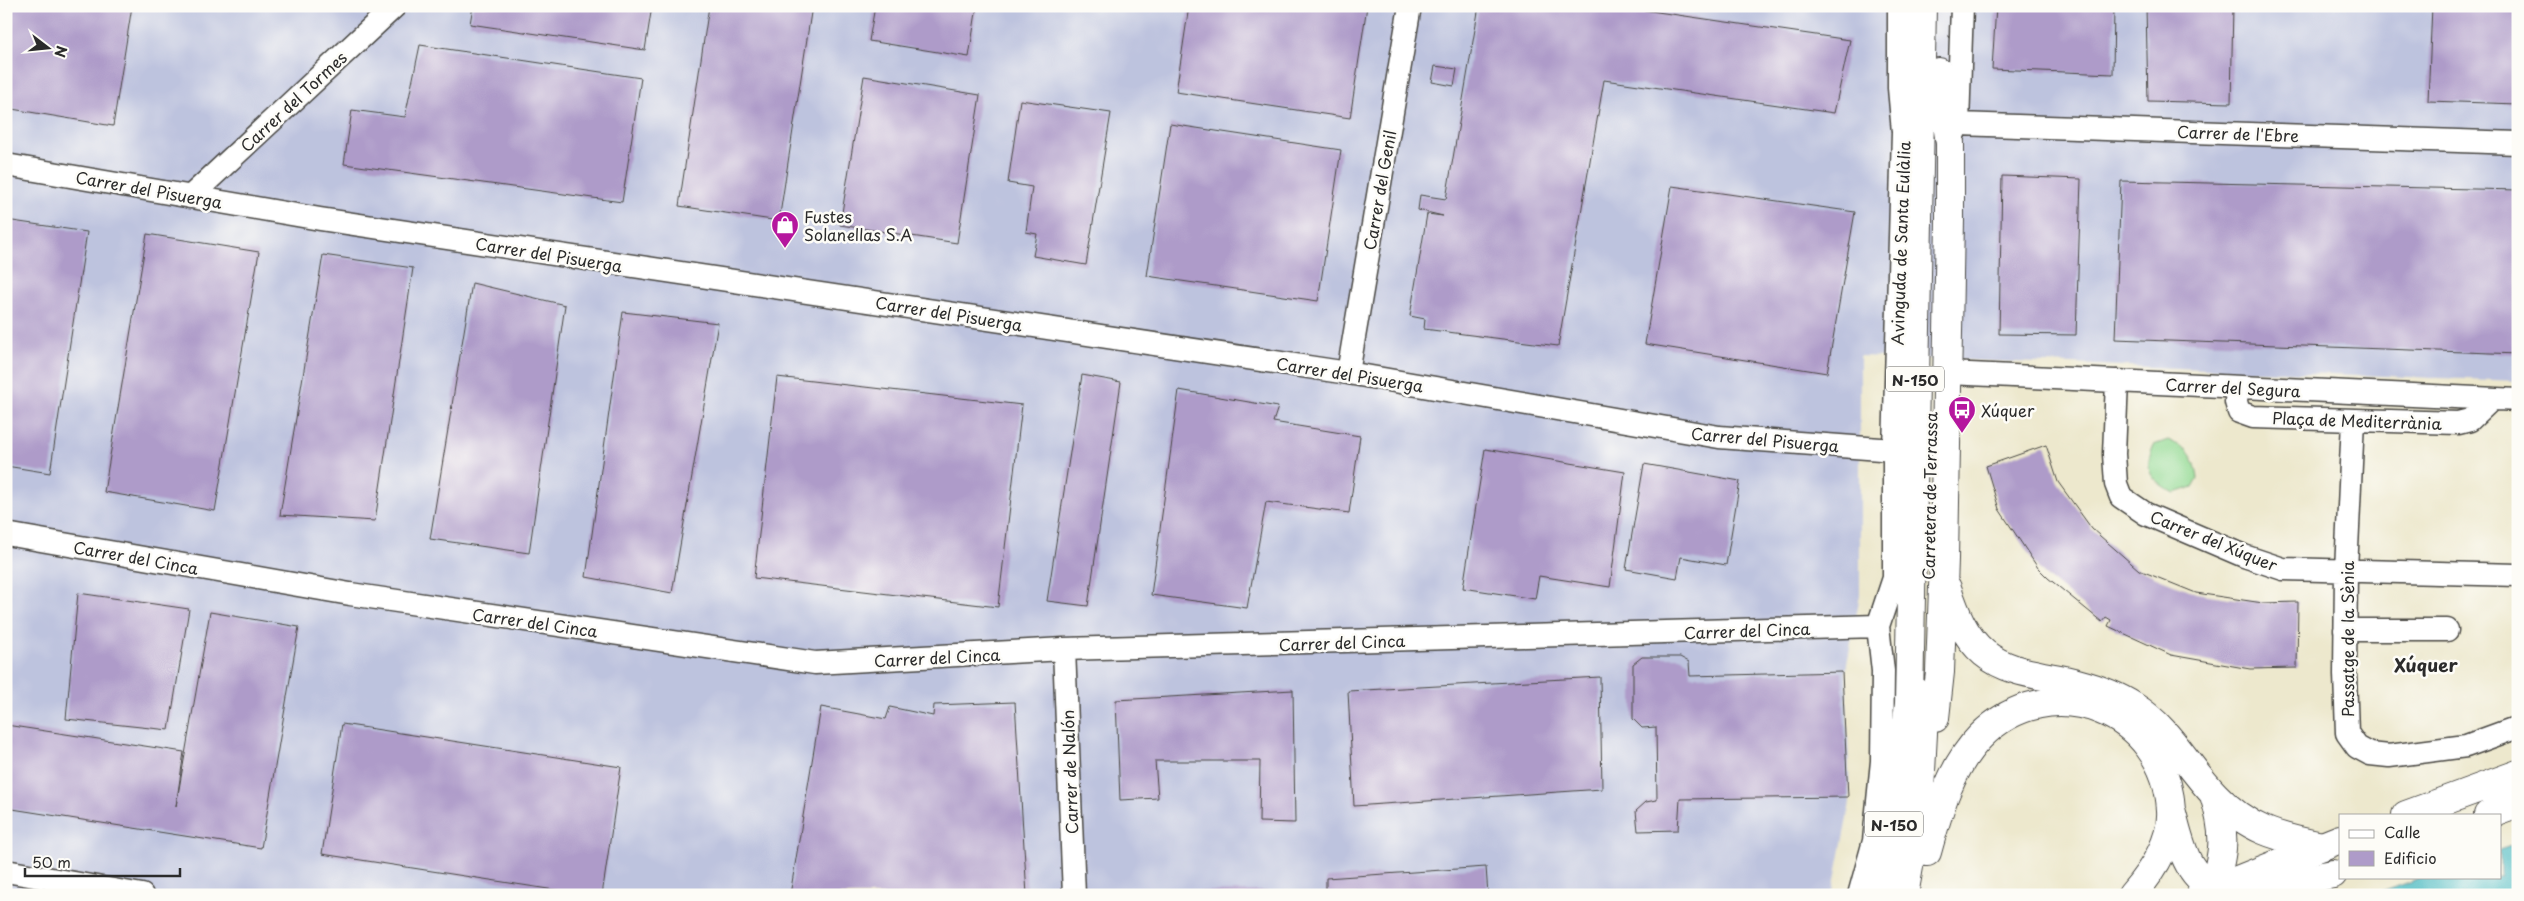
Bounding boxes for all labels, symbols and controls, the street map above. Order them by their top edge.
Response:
north arrow [22,22,72,72]
text: N [49,43,73,60]
street label: Carrer del Tormes [234,45,352,157]
street label: Carrer de l'Ebre [2177,119,2300,147]
street label: Carrer del Genil [1357,128,1401,252]
street label: Avinguda de Santa Eulàlia [1884,140,1916,346]
street label: Carrer del Pisuerga [74,164,224,214]
place label: Fustes Solanellas S.A [804,204,912,246]
shop icon: Fustes Solanellas S.A [770,210,800,249]
street label: Carrer del Pisuerga [474,231,624,277]
street label: Carrer del Pisuerga [874,290,1024,336]
street label: Carrer del Pisuerga [1275,351,1425,397]
road number: N-150 [1886,366,1944,392]
street label: Carrer del Segura [2165,371,2301,403]
bus stop icon: Xúquer [1947,395,1977,434]
place label: Xúquer [1981,398,2035,422]
street label: Plaça de Mediterrània [2272,405,2443,435]
street label: Carretera de Terrassa [1916,412,1942,580]
street label: Carrer del Pisuerga [1690,421,1840,457]
street label: Carrer del Xúquer [2147,504,2282,577]
street label: Carrer del Cinca [72,534,200,580]
street label: Passatge de la Sènia [2335,561,2359,717]
street label: Carrer del Cinca [471,601,599,643]
street label: Carrer del Cinca [1683,616,1811,644]
street label: Carrer del Cinca [1278,628,1406,656]
street label: Carrer del Cinca [873,642,1001,672]
district label: Xúquer [2394,651,2458,678]
street label: Carrer de Nalón [1055,709,1083,835]
road number: N-150 [1865,812,1923,836]
legend [2339,814,2502,878]
text: Calle [2384,820,2421,843]
scale bar [25,846,180,878]
text: Edificio [2384,846,2437,869]
text: 50 m [32,850,71,873]

